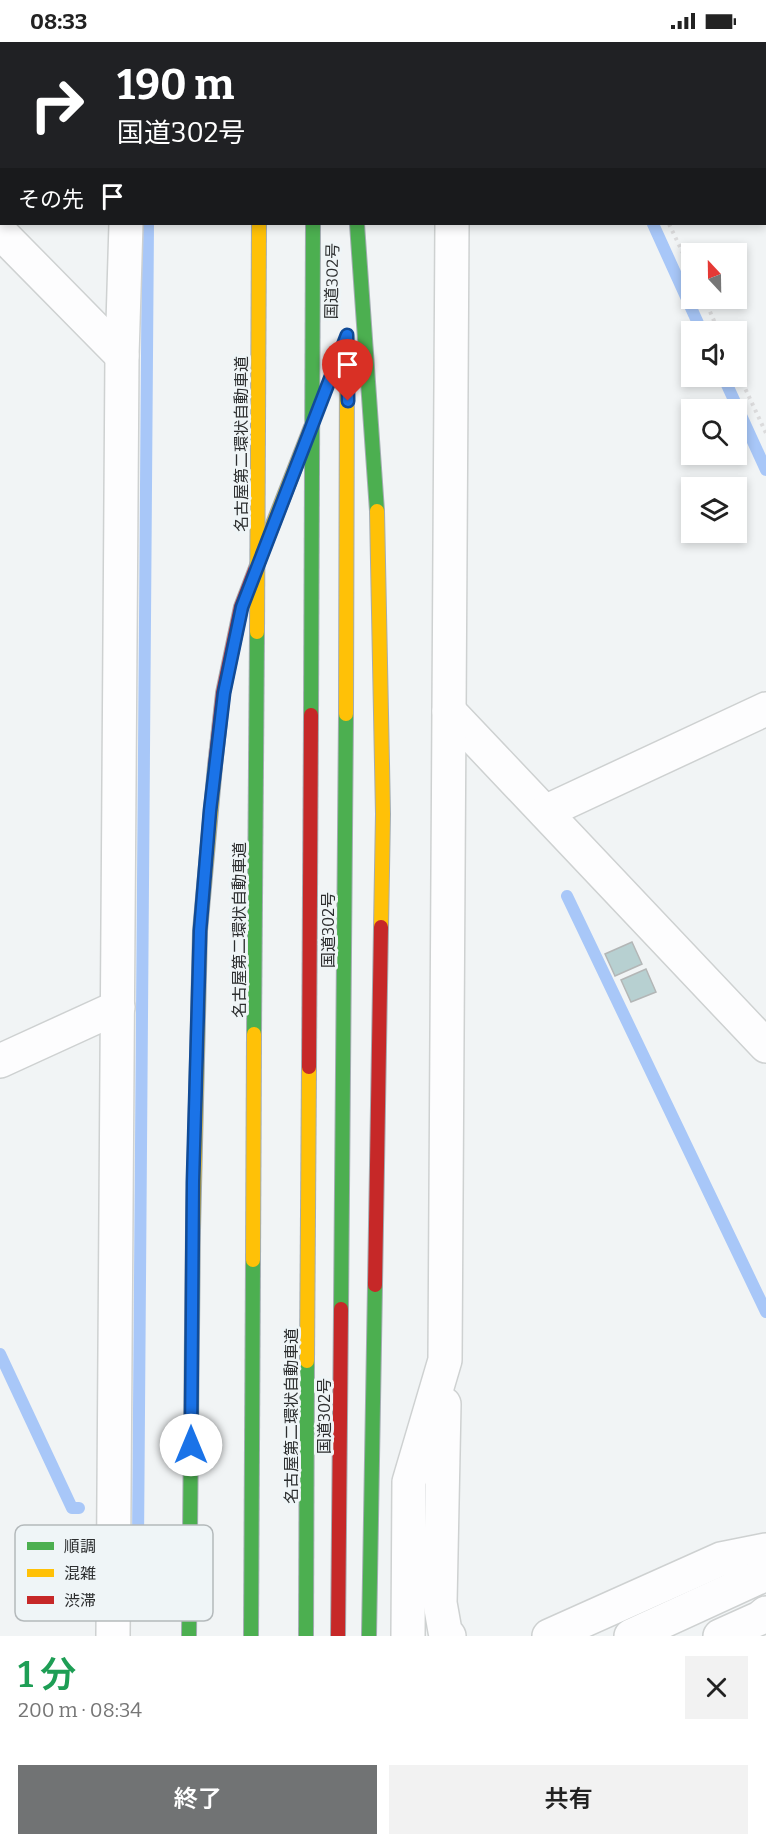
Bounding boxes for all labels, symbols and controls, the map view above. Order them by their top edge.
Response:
text: 08:33 [30,8,87,35]
text: 190 m [117,60,234,110]
icon: right [18,66,96,144]
text: 国道302号 [117,117,245,149]
icon: arrive [96,180,129,213]
text: その先 [18,186,84,213]
street label: 国道302号 [322,243,342,319]
north arrow [681,243,747,309]
map controls [681,243,747,543]
button: sound [681,321,747,387]
pin [322,339,373,401]
icon: arrive [331,348,364,381]
street label: 名古屋第二環状自動車道 [232,356,251,532]
button: search [681,399,747,465]
button: layers [681,477,747,543]
street label: 名古屋第二環状自動車道 [230,842,249,1018]
street label: 国道302号 [319,892,338,968]
street label: 名古屋第二環状自動車道 [282,1328,301,1504]
street label: 国道302号 [315,1378,334,1454]
position arrow [159,1413,223,1477]
legend [15,1525,213,1621]
text: 順調 [64,1537,96,1556]
text: 混雑 [64,1564,96,1583]
text: 渋滞 [64,1591,96,1610]
text: 1 分 [18,1653,76,1697]
button: close [685,1656,748,1719]
text: 200 m · 08:34 [18,1698,142,1722]
button: 終了 [18,1765,377,1834]
button: 共有 [389,1765,748,1834]

